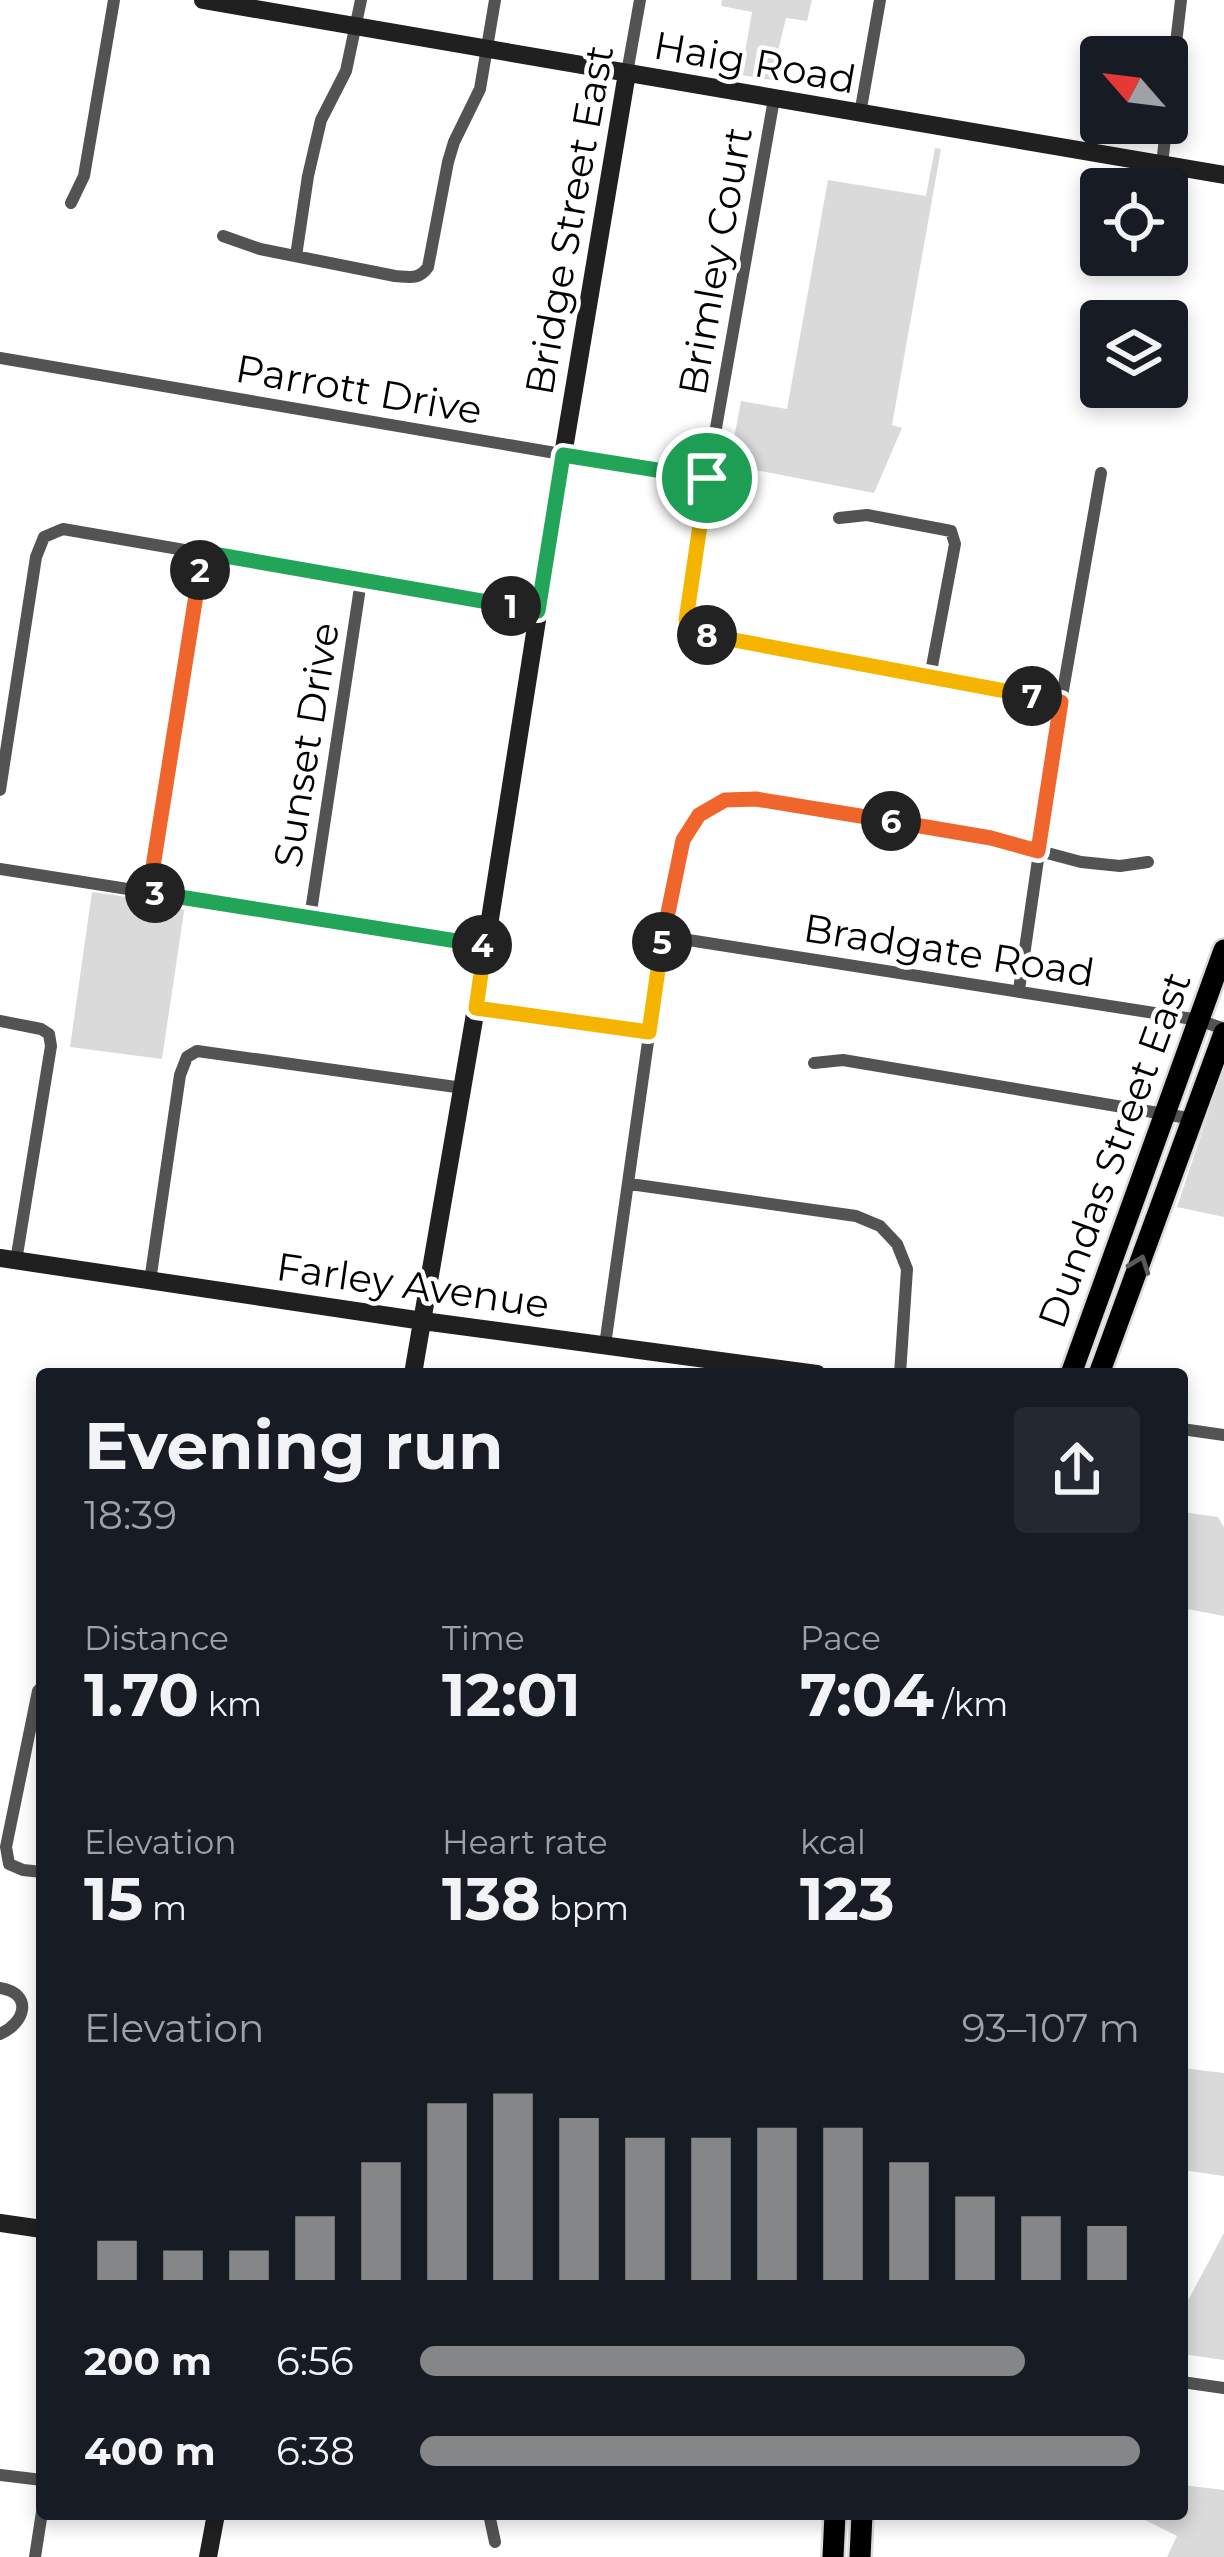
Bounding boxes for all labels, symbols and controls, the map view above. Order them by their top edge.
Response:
street label: Haig Road [650,21,860,103]
north arrow [1080,36,1188,144]
map controls [1080,36,1188,408]
street label: Bridge Street East [515,42,623,398]
street label: Brimley Court [668,123,762,399]
button: locate [1080,168,1188,276]
button: layers [1080,300,1188,408]
street label: Parrott Drive [232,344,486,434]
pin [656,427,758,529]
icon: arrive [674,445,740,511]
pin: 2 [170,540,230,600]
text: 2 [190,550,210,590]
pin: 1 [481,576,541,636]
text: 1 [505,586,517,626]
pin: 8 [677,605,737,665]
text: 8 [696,615,718,655]
street label: Sunset Drive [263,619,349,871]
pin: 7 [1002,666,1062,726]
text: 7 [1022,676,1042,716]
pin: 6 [861,791,921,851]
text: 6 [880,801,902,841]
pin: 3 [125,863,185,923]
text: 3 [145,873,165,913]
street label: Bradgate Road [800,903,1098,997]
pin: 5 [632,912,692,972]
pin: 4 [452,915,512,975]
text: 5 [652,922,672,962]
text: 4 [471,925,493,965]
street label: Dundas Street East [1027,965,1201,1335]
street label: Farley Avenue [274,1242,552,1328]
one-way arrow [1126,1255,1150,1276]
text: Evening run [84,1405,504,1486]
button: share [1014,1407,1140,1533]
text: 18:39 [84,1491,177,1539]
text: Distance [84,1618,229,1658]
text: Time [442,1618,525,1658]
text: Pace [800,1618,881,1658]
text: 1.70 [84,1658,199,1731]
text: 12:01 [442,1658,581,1731]
text: 7:04 [800,1658,934,1731]
text: km [199,1684,262,1724]
text: /km [934,1684,1008,1724]
text: Elevation [84,1822,237,1862]
text: Heart rate [442,1822,608,1862]
text: kcal [800,1822,866,1862]
text: 15 [84,1862,143,1935]
text: 138 [442,1862,541,1935]
text: 123 [800,1862,894,1935]
text: m [143,1888,187,1928]
text: bpm [541,1888,629,1928]
text: Elevation [84,2004,264,2052]
text: 93–107 m [962,2004,1140,2052]
text: 200 m [84,2337,212,2385]
text: 6:56 [276,2337,354,2385]
text: 400 m [84,2427,216,2475]
text: 6:38 [276,2427,355,2475]

